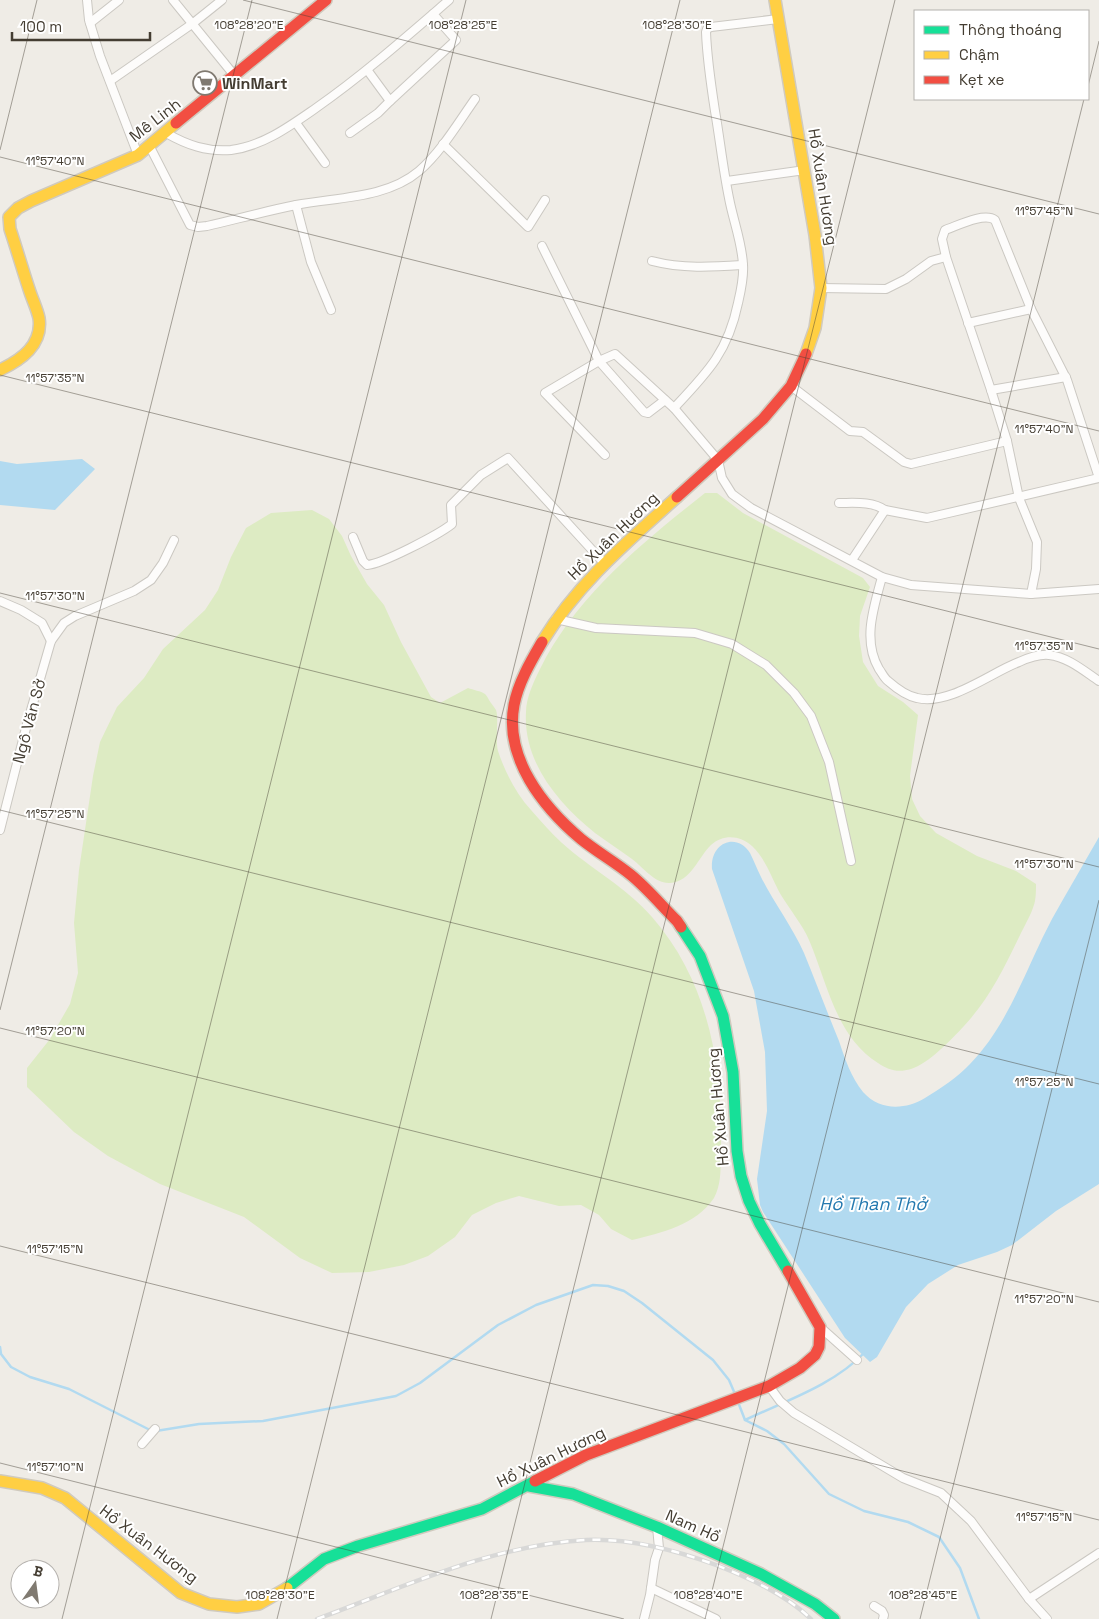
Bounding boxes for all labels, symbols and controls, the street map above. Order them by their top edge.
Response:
scale bar [12,10,150,42]
legend [914,10,1089,100]
text: 100 m [20,17,62,36]
text: 108°28'20"E [214,17,284,33]
text: 108°28'25"E [429,17,498,33]
text: 108°28'30"E [642,17,712,33]
text: Thông thoáng [959,20,1062,39]
text: Chậm [959,45,999,64]
supermarket icon: WinMart [192,70,218,96]
text: Kẹt xe [959,70,1005,89]
place label: WinMart [222,73,287,94]
street label: Mê Linh [125,93,185,147]
street label: Hồ Xuân Hương [803,127,843,247]
text: 11°57'40"N [25,153,85,169]
text: 11°57'45"N [1015,203,1073,219]
text: 11°57'35"N [26,370,84,386]
text: 11°57'40"N [1014,421,1074,437]
street label: Hồ Xuân Hương [563,487,663,585]
text: 11°57'30"N [25,588,85,604]
text: 11°57'35"N [1015,638,1073,654]
street label: Ngô Văn Sở [8,676,50,766]
text: 11°57'25"N [26,806,84,822]
text: 11°57'30"N [1014,856,1074,872]
text: 11°57'20"N [25,1023,85,1039]
street label: Hồ Xuân Hương [702,1047,734,1167]
text: 11°57'25"N [1015,1074,1073,1090]
water label: Hồ Than Thở [819,1192,929,1215]
text: 11°57'15"N [27,1241,83,1257]
text: 11°57'20"N [1014,1291,1074,1307]
street label: Hồ Xuân Hương [493,1422,609,1492]
text: 11°57'10"N [26,1459,84,1475]
street label: Hồ Xuân Hương [95,1500,203,1588]
street label: Nam Hồ [662,1505,724,1547]
text: 11°57'15"N [1016,1509,1072,1525]
north arrow [10,1559,60,1609]
text: B [31,1562,45,1581]
text: 108°28'30"E [245,1587,315,1603]
text: 108°28'35"E [460,1587,529,1603]
text: 108°28'40"E [673,1587,743,1603]
text: 108°28'45"E [889,1587,957,1603]

